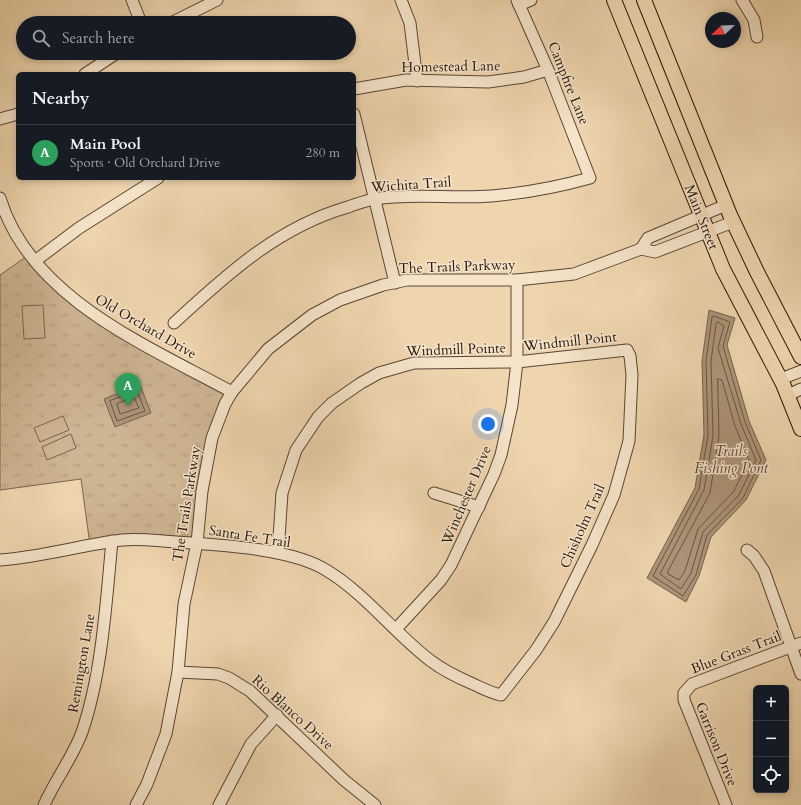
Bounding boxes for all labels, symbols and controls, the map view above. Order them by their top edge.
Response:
north arrow [705,12,741,48]
search box [16,16,356,60]
icon: search [30,27,52,49]
text: Search here [62,28,135,48]
street label: Campfire Lane [543,39,594,128]
street label: Homestead Lane [401,56,501,77]
text: Nearby [32,87,89,110]
text: Main Pool [70,134,141,154]
text: A [40,144,50,162]
text: 280 m [306,144,340,162]
text: Sports · Old Orchard Drive [70,154,220,172]
street label: Wichita Trail [369,172,452,197]
street label: Main Street [680,182,723,253]
street label: The Trails Parkway [398,255,516,278]
street label: Old Orchard Drive [91,290,200,363]
street label: Windmill Point [522,327,618,356]
street label: Windmill Pointe [405,338,506,361]
pin: A [115,373,141,406]
your location [478,414,498,434]
water label: Trails Fishing Pont [694,441,769,478]
street label: Winchester Drive [437,443,496,549]
street label: The Trails Parkway [168,444,205,563]
street label: Chisholm Trail [555,481,610,571]
street label: Santa Fe Trail [208,521,292,552]
street label: Remington Lane [63,612,100,714]
street label: Blue Grass Trail [688,626,784,678]
street label: Rio Blanco Drive [248,671,338,754]
map controls [753,685,789,793]
button: + [753,685,789,721]
street label: Garrison Drive [691,699,742,789]
button: − [753,721,789,757]
button: locate [753,757,789,793]

